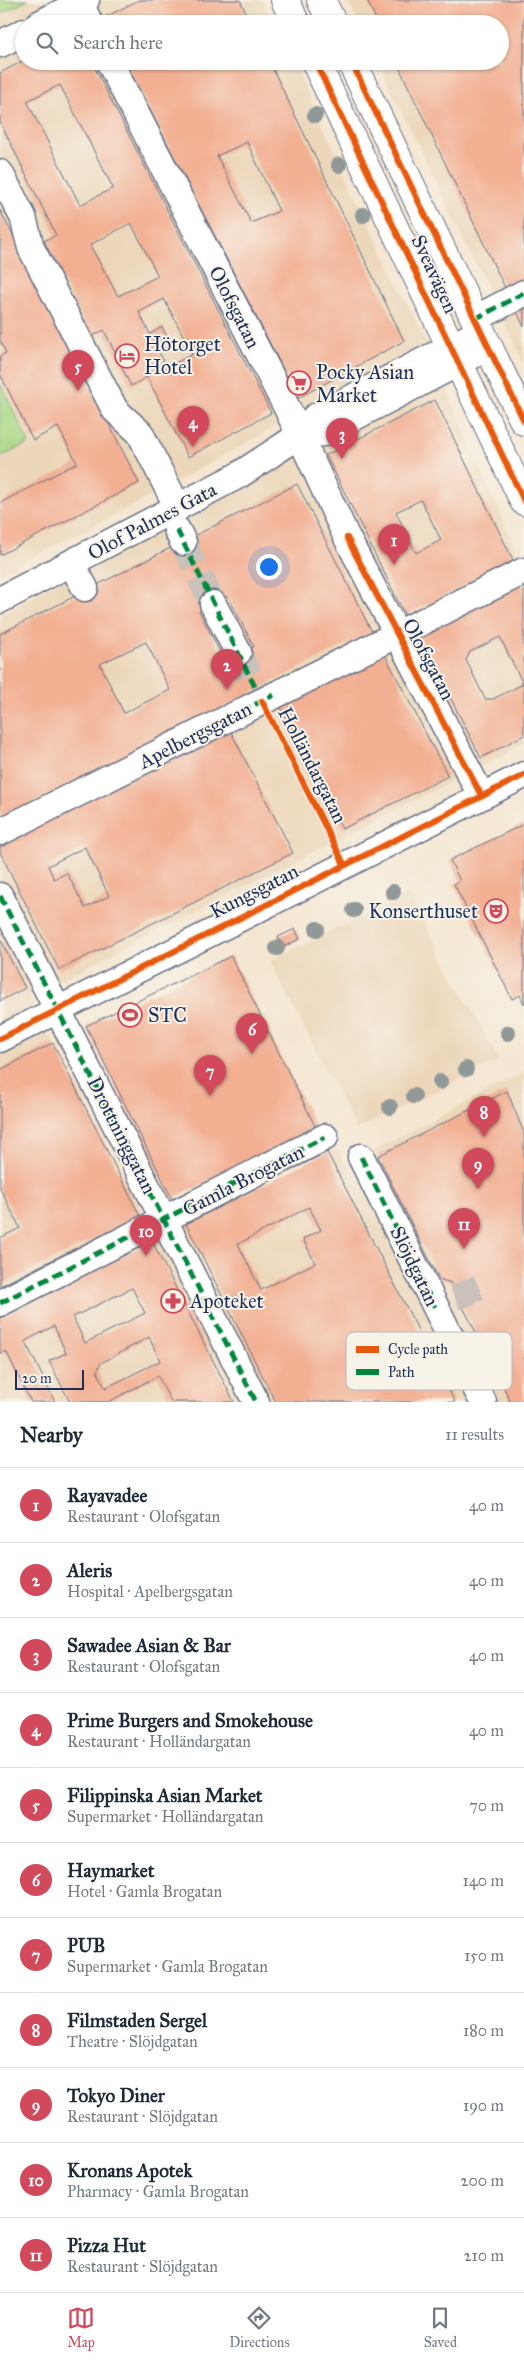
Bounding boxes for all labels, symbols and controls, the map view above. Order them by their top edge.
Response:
search box [15,15,509,70]
icon: search [33,29,61,57]
text: Search here [73,31,163,54]
street label: Sveavägen [406,231,464,318]
street label: Olofsgatan [203,262,266,353]
place label: Hötorget Hotel [144,332,221,379]
hotel icon: Hötorget Hotel [114,343,140,369]
pin: 5 [62,350,94,391]
place label: Pocky Asian Market [316,360,414,407]
supermarket icon: Pocky Asian Market [286,370,312,396]
pin: 4 [177,406,209,447]
pin: 3 [326,418,358,459]
street label: Olof Palmes Gata [84,477,221,565]
pin: 1 [378,524,410,565]
your location [256,554,282,580]
street label: Olofsgatan [397,614,461,705]
pin: 2 [211,649,243,690]
street label: Apelbergsgatan [134,696,256,775]
street label: Holländargatan [272,703,353,828]
street label: Kungsgatan [206,858,303,924]
theatre icon: Konserthuset [483,898,509,924]
place label: Konserthuset [368,899,478,923]
sports icon: STC [117,1002,143,1028]
place label: STC [148,1003,187,1027]
pin: 6 [236,1013,268,1054]
pin: 7 [194,1055,226,1096]
street label: Drottninggatan [81,1072,162,1198]
pin: 8 [468,1096,500,1137]
street label: Gamla Brogatan [178,1139,308,1222]
pin: 9 [462,1148,494,1189]
pin: 11 [448,1208,480,1249]
pin: 10 [130,1215,162,1256]
street label: Slöjdgatan [384,1222,445,1311]
pharmacy icon: Apoteket [160,1288,186,1314]
place label: Apoteket [189,1289,264,1313]
legend [346,1332,512,1390]
text: Cycle path [388,1341,448,1358]
text: Path [388,1364,415,1381]
scale bar [15,1367,84,1390]
text: 20 m [22,1370,52,1387]
text: Nearby [20,1422,83,1448]
text: 11 results [445,1425,504,1444]
text: Rayavadee [67,1484,147,1507]
text: 1 [33,1496,39,1515]
text: 40 m [469,1496,504,1515]
text: Restaurant · Olofsgatan [67,1507,220,1526]
text: Aleris [67,1559,112,1582]
text: 2 [32,1571,40,1590]
text: 40 m [469,1571,504,1590]
text: Hospital · Apelbergsgatan [67,1582,233,1601]
text: Sawadee Asian & Bar [67,1634,231,1657]
text: 3 [33,1646,39,1665]
text: 40 m [469,1646,504,1665]
text: Restaurant · Olofsgatan [67,1657,220,1676]
text: Prime Burgers and Smokehouse [67,1709,313,1732]
text: 4 [32,1721,40,1740]
text: 40 m [469,1721,504,1740]
text: Restaurant · Holländargatan [67,1732,251,1751]
text: Filippinska Asian Market [67,1784,263,1807]
text: 5 [32,1796,40,1815]
text: 70 m [469,1796,504,1815]
text: Supermarket · Holländargatan [67,1807,263,1826]
text: Haymarket [67,1859,154,1882]
text: 6 [32,1871,40,1890]
text: 140 m [463,1871,504,1890]
text: Hotel · Gamla Brogatan [67,1882,222,1901]
text: PUB [67,1934,105,1957]
text: 7 [32,1946,40,1965]
text: 150 m [464,1946,504,1965]
text: Supermarket · Gamla Brogatan [67,1957,268,1976]
text: Filmstaden Sergel [67,2009,207,2032]
text: 8 [32,2021,40,2040]
text: 180 m [463,2021,504,2040]
text: Theatre · Slöjdgatan [67,2032,198,2051]
text: Tokyo Diner [67,2084,165,2107]
text: 9 [32,2096,40,2115]
text: 190 m [463,2096,504,2115]
text: Restaurant · Slöjdgatan [67,2107,218,2126]
text: Kronans Apotek [67,2159,192,2182]
text: 10 [28,2171,44,2190]
text: 200 m [461,2171,504,2190]
text: Pharmacy · Gamla Brogatan [67,2182,249,2201]
text: Pizza Hut [67,2234,146,2257]
text: 11 [30,2246,42,2265]
text: 210 m [464,2246,504,2265]
text: Restaurant · Slöjdgatan [67,2257,218,2276]
tab: Map [67,2304,95,2351]
tab: Directions [229,2304,290,2351]
tab: Saved [424,2304,457,2351]

